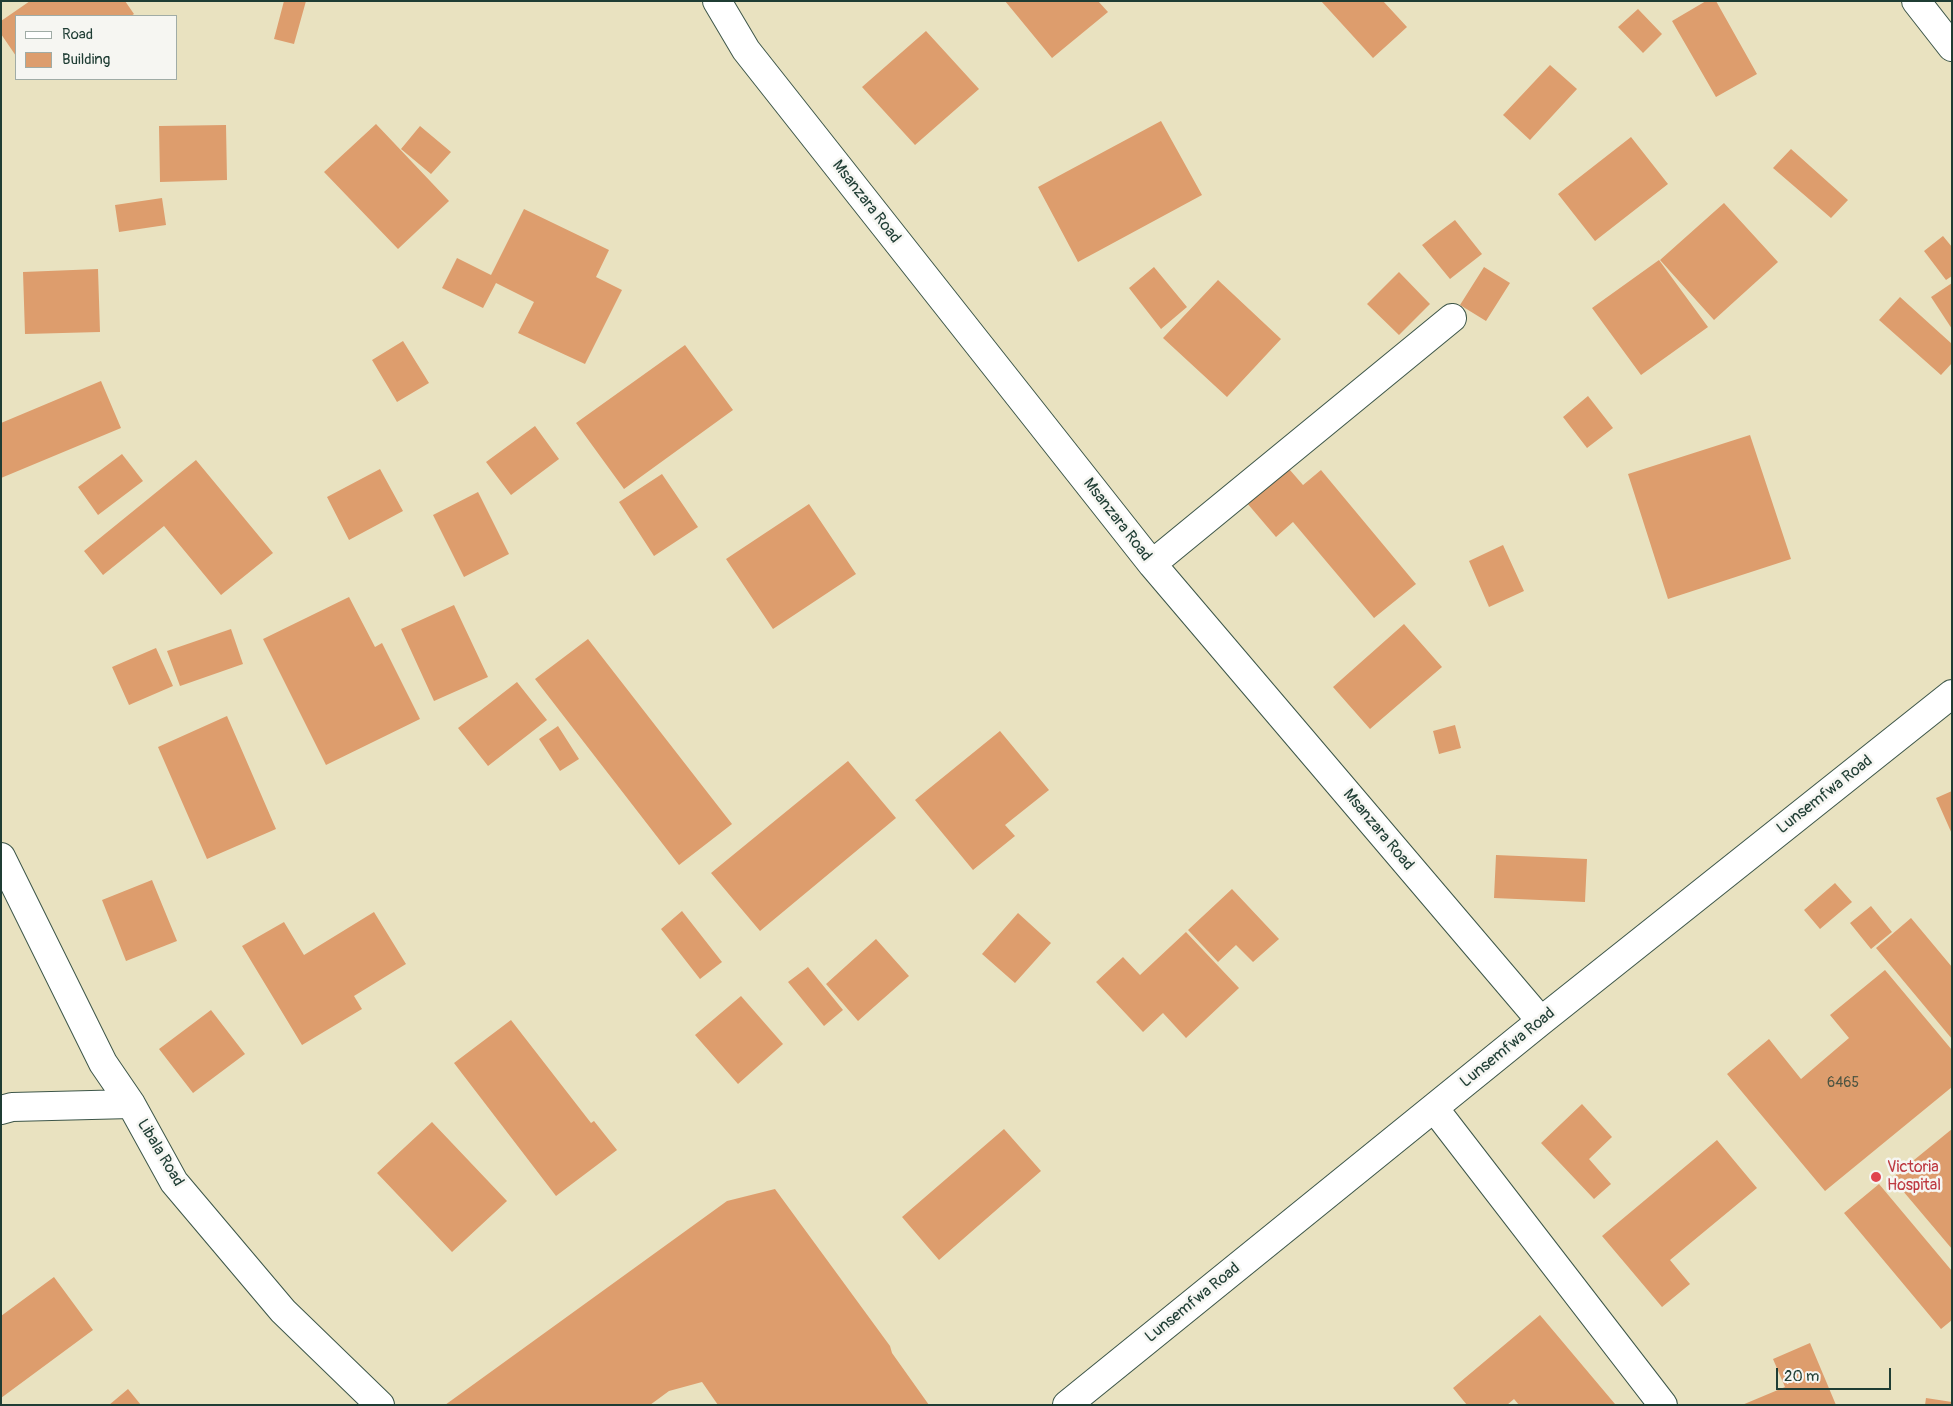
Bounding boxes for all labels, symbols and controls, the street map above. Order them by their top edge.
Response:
legend [15,15,178,80]
text: Road [62,25,93,44]
text: Building [62,50,110,69]
street label: Msanzara Road [828,157,904,247]
street label: Msanzara Road [1079,475,1155,565]
street label: Lunsemfwa Road [1773,752,1877,838]
street label: Msanzara Road [1338,785,1418,875]
street label: Lunsemfwa Road [1457,1004,1559,1092]
house number: 6465 [1827,1075,1859,1091]
street label: Libala Road [132,1116,188,1190]
place label: Victoria Hospital [1887,1158,1941,1196]
marker: Victoria Hospital [1869,1170,1883,1184]
street label: Lunsemfwa Road [1142,1259,1244,1347]
scale bar [1778,1358,1893,1390]
text: 20 m [1784,1367,1819,1386]

